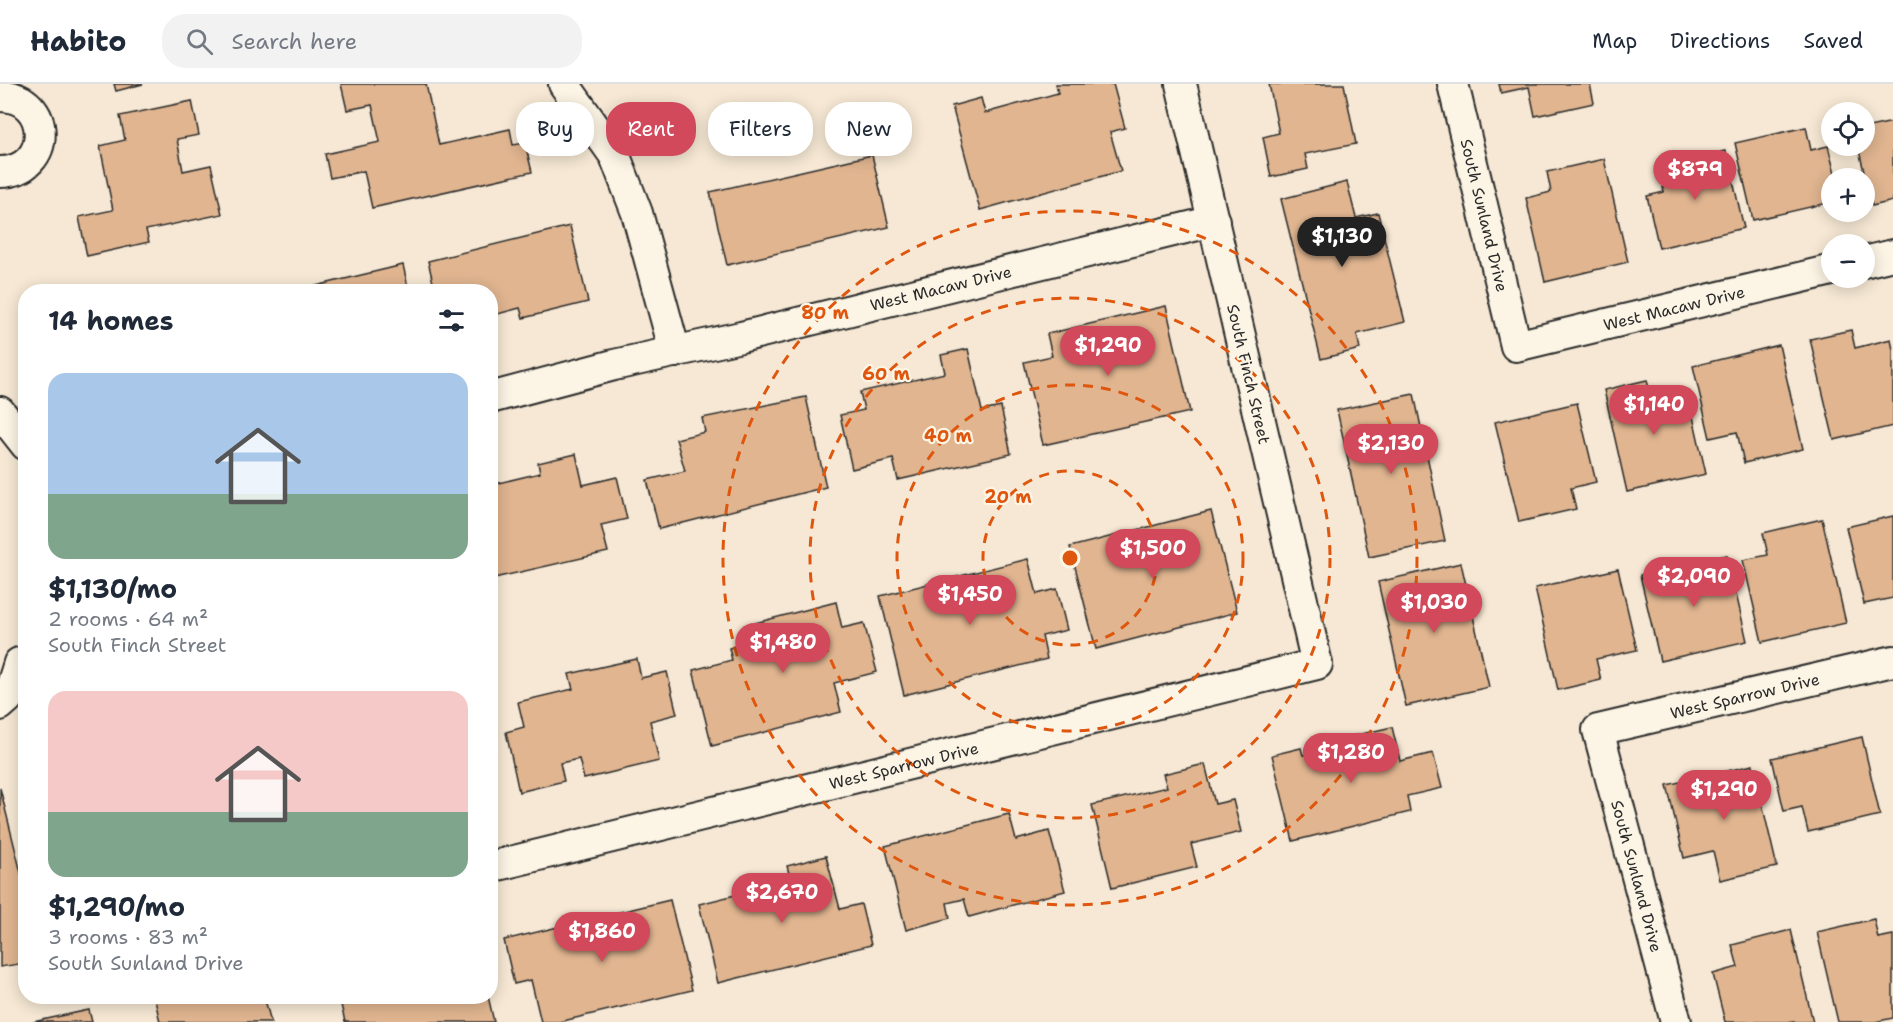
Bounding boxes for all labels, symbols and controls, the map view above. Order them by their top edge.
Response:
search box [162,14,582,68]
text: Habito [30,22,126,60]
icon: search [183,25,216,58]
text: Search here [231,27,357,56]
text: Map [1592,27,1637,55]
text: Directions [1670,27,1770,55]
text: Saved [1803,27,1863,55]
chip: Buy [516,102,594,156]
chip: Rent [606,102,696,156]
chip: Filters [708,102,813,156]
chip: New [825,102,912,156]
map controls [1821,102,1875,288]
button: locate [1821,102,1875,156]
street label: South Sunland Drive [1456,137,1513,294]
pin: $879 [1659,150,1731,201]
text: $879 [1667,156,1723,182]
button: + [1821,168,1875,222]
pin: $1,130 [1293,217,1391,268]
text: $1,130 [1311,223,1373,249]
button: − [1821,234,1875,288]
street label: West Macaw Drive [868,261,1014,316]
street label: West Macaw Drive [1601,281,1747,336]
text: 80 m [801,301,849,325]
street label: South Finch Street [1222,302,1275,446]
text: 14 homes [48,303,174,338]
icon: filters [435,304,468,337]
pin: $1,290 [1059,326,1157,377]
text: $1,290 [1074,332,1142,358]
text: 60 m [862,362,910,386]
pin: $1,140 [1605,385,1703,436]
text: $1,140 [1623,391,1685,417]
icon: home [204,412,312,520]
text: 40 m [924,424,972,448]
pin: $2,130 [1342,424,1440,475]
text: $2,130 [1357,430,1425,456]
text: 20 m [984,485,1032,509]
pin: $1,500 [1104,529,1202,580]
text: $1,500 [1119,535,1187,561]
centre of rings [1060,548,1080,568]
pin: $2,090 [1645,557,1743,608]
text: $2,090 [1657,563,1731,589]
text: $1,130/mo [48,571,177,606]
pin: $1,450 [921,575,1019,626]
text: $1,450 [937,581,1003,607]
pin: $1,030 [1385,583,1483,634]
text: $1,030 [1400,589,1468,615]
text: 2 rooms · 64 m² [48,606,208,632]
pin: $1,480 [734,623,832,674]
text: $1,480 [749,629,817,655]
text: South Finch Street [48,632,227,658]
street label: West Sparrow Drive [1668,668,1822,724]
icon: home [204,730,312,838]
pin: $1,280 [1302,733,1400,784]
street label: West Sparrow Drive [827,737,981,794]
text: $1,280 [1317,739,1385,765]
pin: $1,290 [1675,770,1773,821]
text: $1,290 [1690,776,1758,802]
street label: South Sunland Drive [1606,798,1667,954]
pin: $2,670 [733,873,831,924]
text: $2,670 [746,879,818,905]
text: $1,290/mo [48,889,185,924]
pin: $1,860 [553,912,651,963]
text: $1,860 [568,918,636,944]
text: 3 rooms · 83 m² [48,924,208,950]
text: South Sunland Drive [48,950,244,976]

